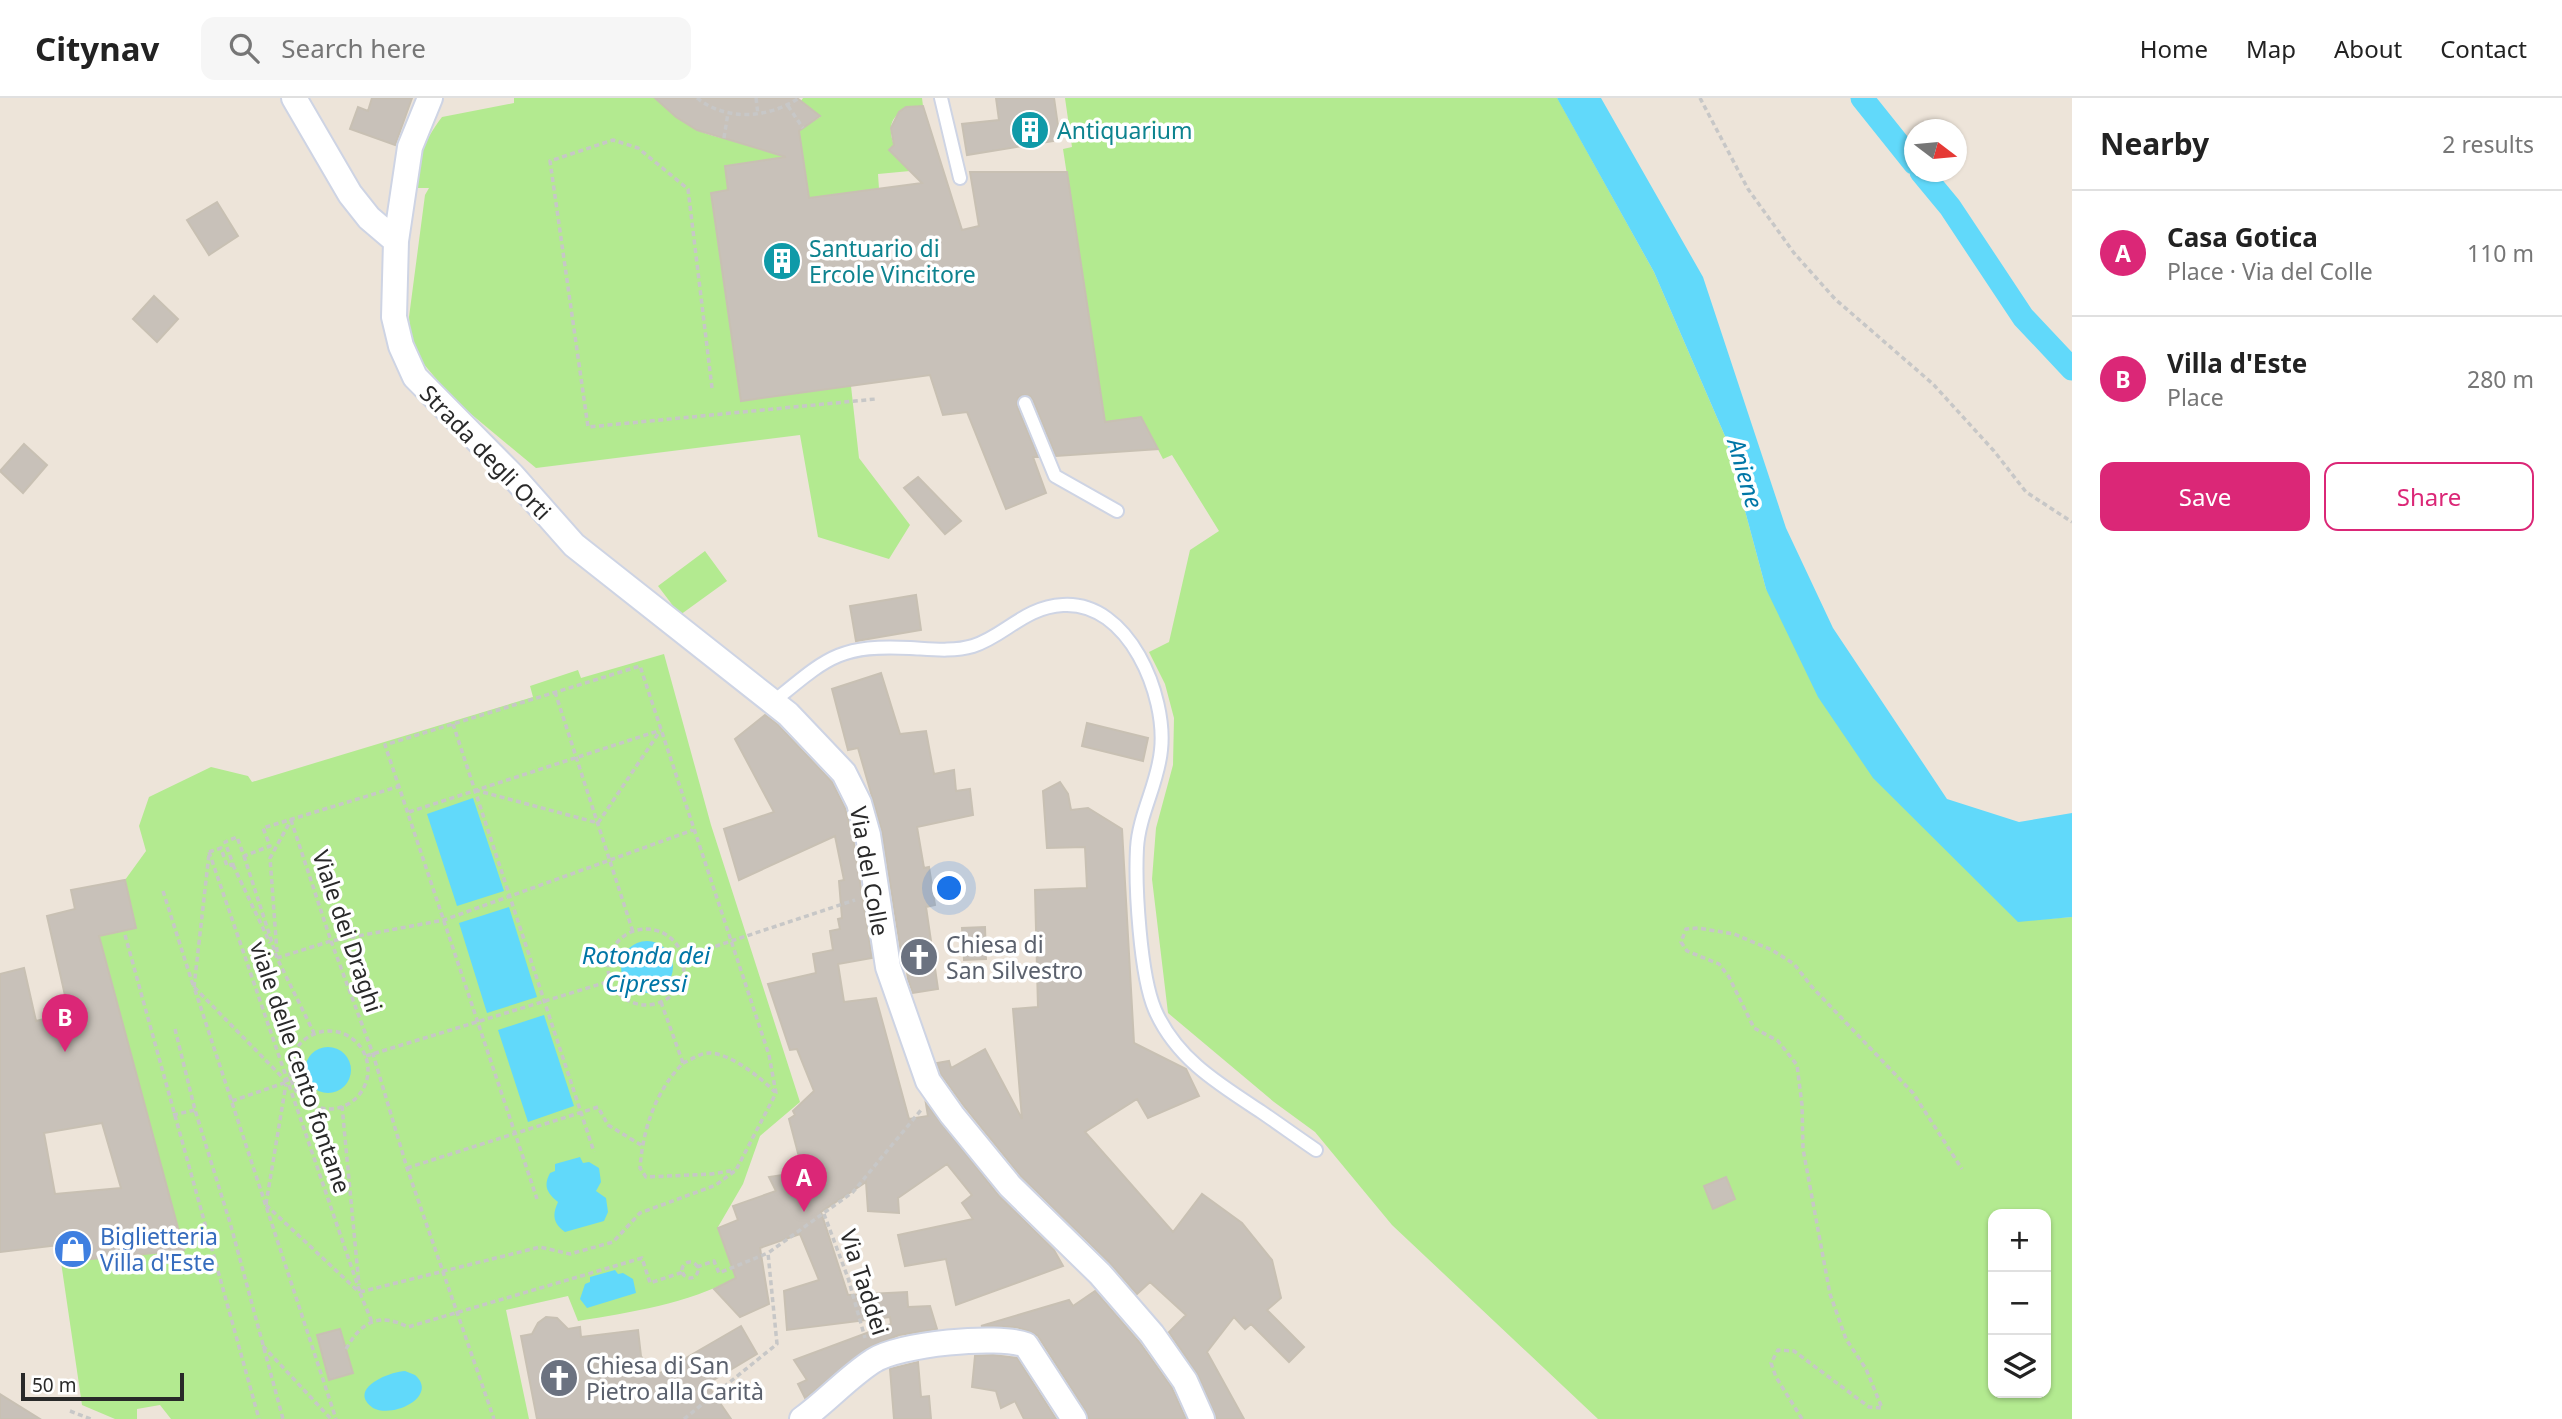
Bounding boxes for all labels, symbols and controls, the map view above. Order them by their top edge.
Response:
search box [201,17,691,80]
text: Citynav [35,26,159,71]
icon: search [225,29,263,67]
text: Search here [281,30,426,66]
text: Home [2140,32,2208,65]
text: Map [2246,32,2296,65]
text: About [2334,32,2402,65]
text: Contact [2440,32,2527,65]
building icon: Antiquarium [1009,109,1051,151]
place label: Antiquarium [1057,114,1193,146]
north arrow [1904,119,1967,182]
text: Nearby [2100,123,2209,164]
text: 2 results [2442,128,2534,160]
text: Casa Gotica [2167,219,2318,255]
place label: Santuario di Ercole Vincitore [809,232,976,290]
text: A [2115,237,2131,269]
text: 110 m [2467,237,2534,269]
building icon: Santuario di Ercole Vincitore [761,240,803,282]
text: Place · Via del Colle [2167,255,2373,287]
text: Villa d'Este [2167,345,2307,381]
text: B [2115,363,2131,395]
text: 280 m [2467,363,2534,395]
street label: Strada degli Orti [413,377,559,527]
text: Place [2167,381,2224,413]
water label: Aniene [1720,432,1772,512]
button: Save [2100,462,2310,531]
button: Share [2324,462,2534,531]
street label: Via del Colle [843,804,897,938]
street label: Viale dei Draghi [305,846,391,1016]
your location [932,871,966,905]
place label: Chiesa di San Silvestro [946,928,1083,986]
church icon: Chiesa di San Silvestro [898,936,940,978]
street label: viale delle cento fontane [243,937,359,1197]
water label: Rotonda dei Cipressi [582,938,711,999]
pin: B [42,994,88,1052]
pin: A [781,1154,827,1212]
map controls [1988,1209,2051,1398]
button: + [1988,1209,2051,1272]
place label: Biglietteria Villa d'Este [100,1220,218,1278]
street label: Via Taddei [833,1225,897,1339]
shop icon: Biglietteria Villa d'Este [52,1228,94,1270]
button: − [1988,1272,2051,1335]
button: layers [1988,1335,2051,1398]
place label: Chiesa di San Pietro alla Carità [586,1349,764,1407]
church icon: Chiesa di San Pietro alla Carità [538,1357,580,1399]
scale bar [21,1370,184,1402]
text: 50 m [32,1372,76,1398]

